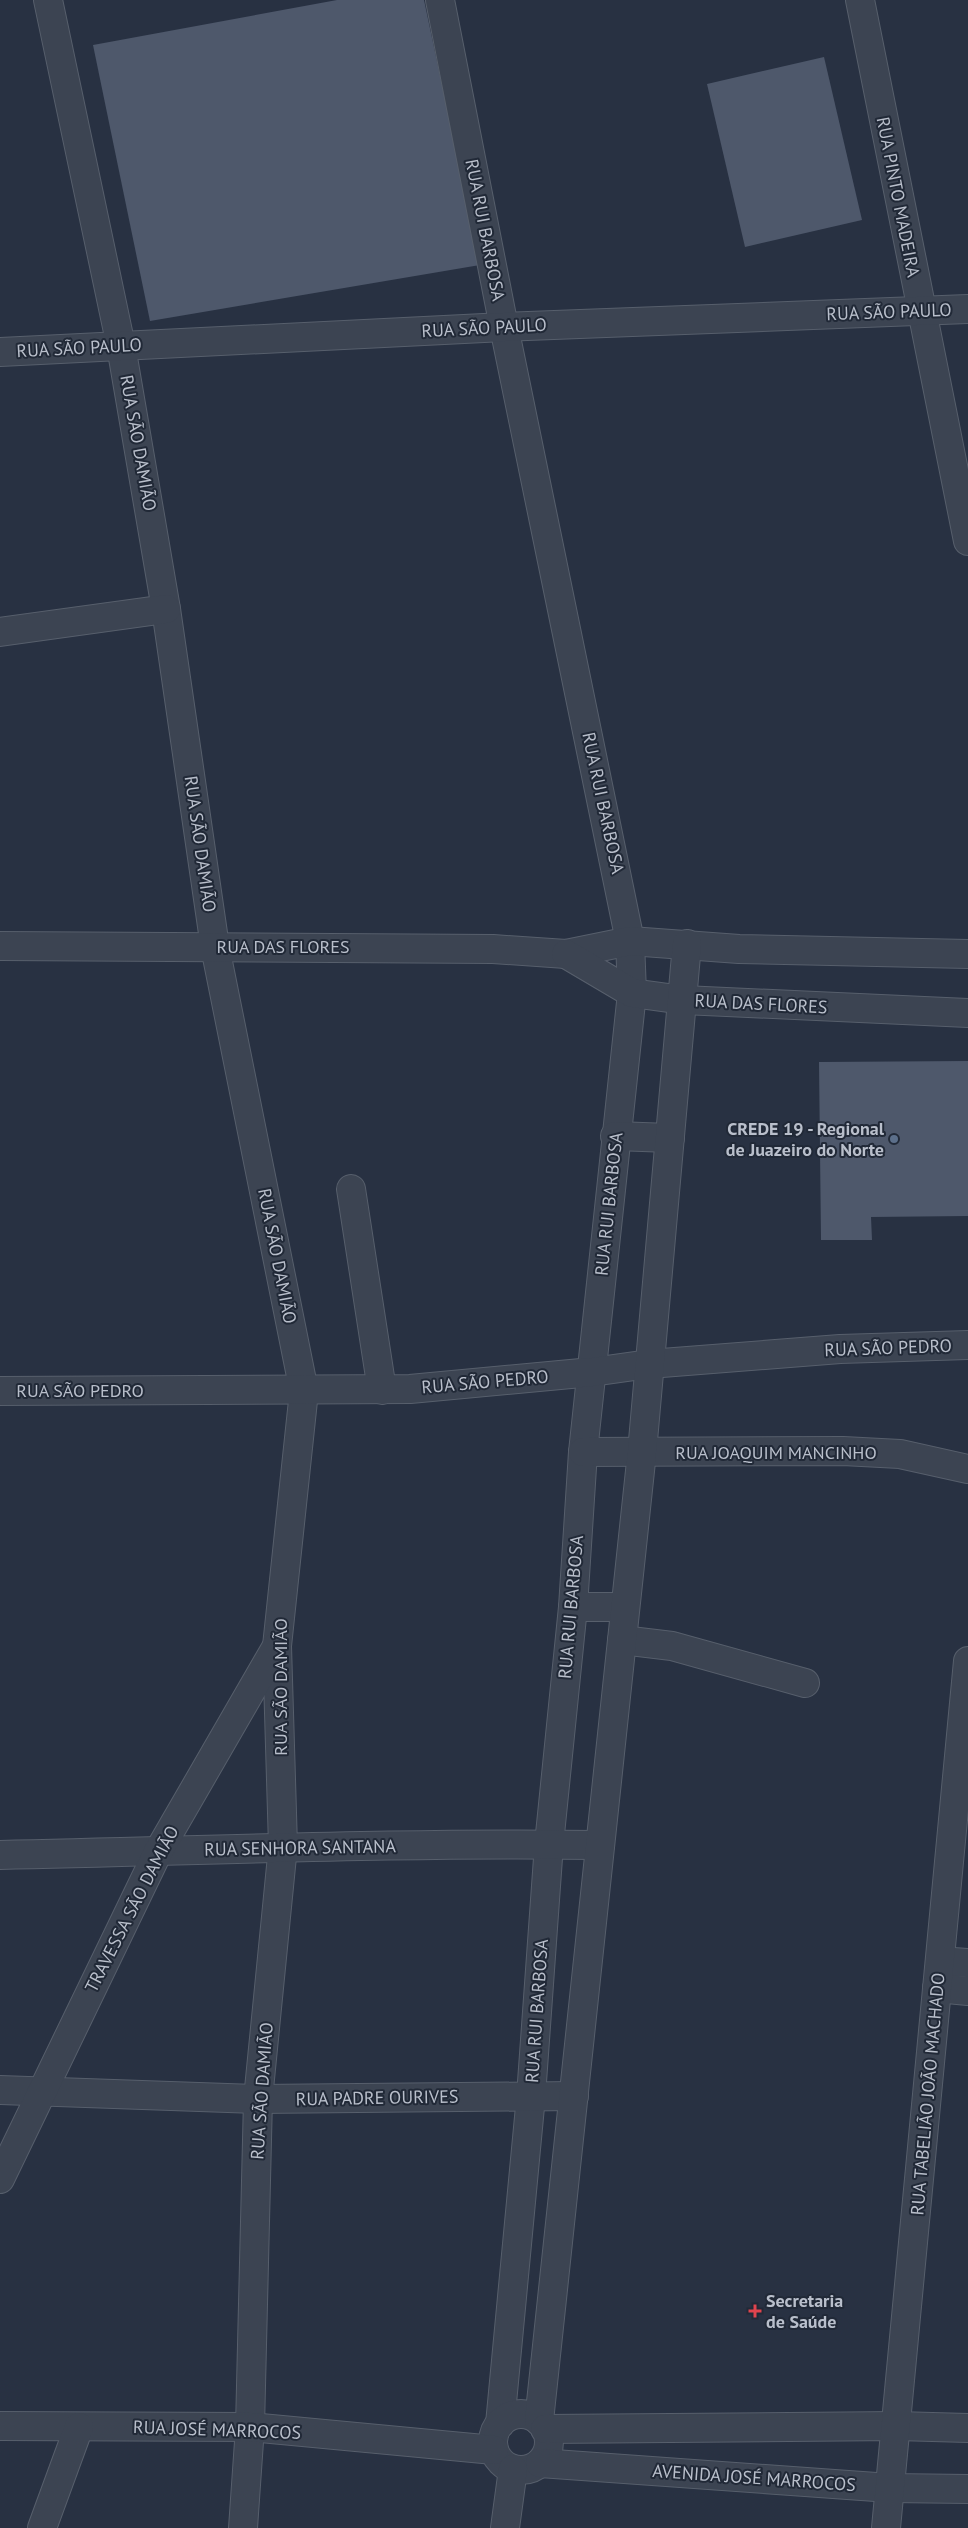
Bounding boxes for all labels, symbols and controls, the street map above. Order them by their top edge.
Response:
street label: RUA PINTO MADEIRA [872,115,925,280]
street label: RUA RUI BARBOSA [460,157,511,303]
street label: RUA SÃO PAULO [826,298,952,325]
street label: RUA SÃO PAULO [421,313,547,342]
street label: RUA SÃO PAULO [16,333,142,362]
street label: RUA SÃO DAMIÃO [115,373,162,513]
street label: RUA RUI BARBOSA [577,730,630,876]
street label: RUA SÃO DAMIÃO [180,774,221,914]
street label: RUA DAS FLORES [217,935,349,958]
street label: RUA DAS FLORES [694,989,828,1018]
place label: CREDE 19 - Regional de Juazeiro do Norte [726,1117,885,1161]
street label: RUA RUI BARBOSA [590,1131,628,1277]
marker: CREDE 19 - Regional de Juazeiro do Norte [888,1133,900,1145]
street label: RUA SÃO DAMIÃO [253,1186,302,1326]
street label: RUA SÃO PEDRO [824,1334,952,1361]
street label: RUA SÃO PEDRO [420,1364,549,1399]
street label: RUA SÃO PEDRO [16,1379,144,1402]
street label: RUA JOAQUIM MANCINHO [675,1441,877,1464]
street label: RUA RUI BARBOSA [553,1534,588,1680]
street label: RUA SÃO DAMIÃO [269,1618,292,1756]
street label: TRAVESSA SÃO DAMIÃO [80,1822,184,1996]
street label: RUA SENHORA SANTANA [204,1834,397,1861]
street label: RUA RUI BARBOSA [520,1938,553,2084]
street label: RUA TABELIÃO JOÃO MACHADO [905,1972,950,2216]
street label: RUA SÃO DAMIÃO [245,2022,278,2160]
street label: RUA PADRE OURIVES [295,2085,459,2110]
place label: Secretaria de Saúde [766,2289,843,2333]
marker: Secretaria de Saúde [748,2304,762,2318]
street label: RUA JOSÉ MARROCOS [133,2415,301,2444]
street label: AVENIDA JOSÉ MARROCOS [652,2459,857,2496]

